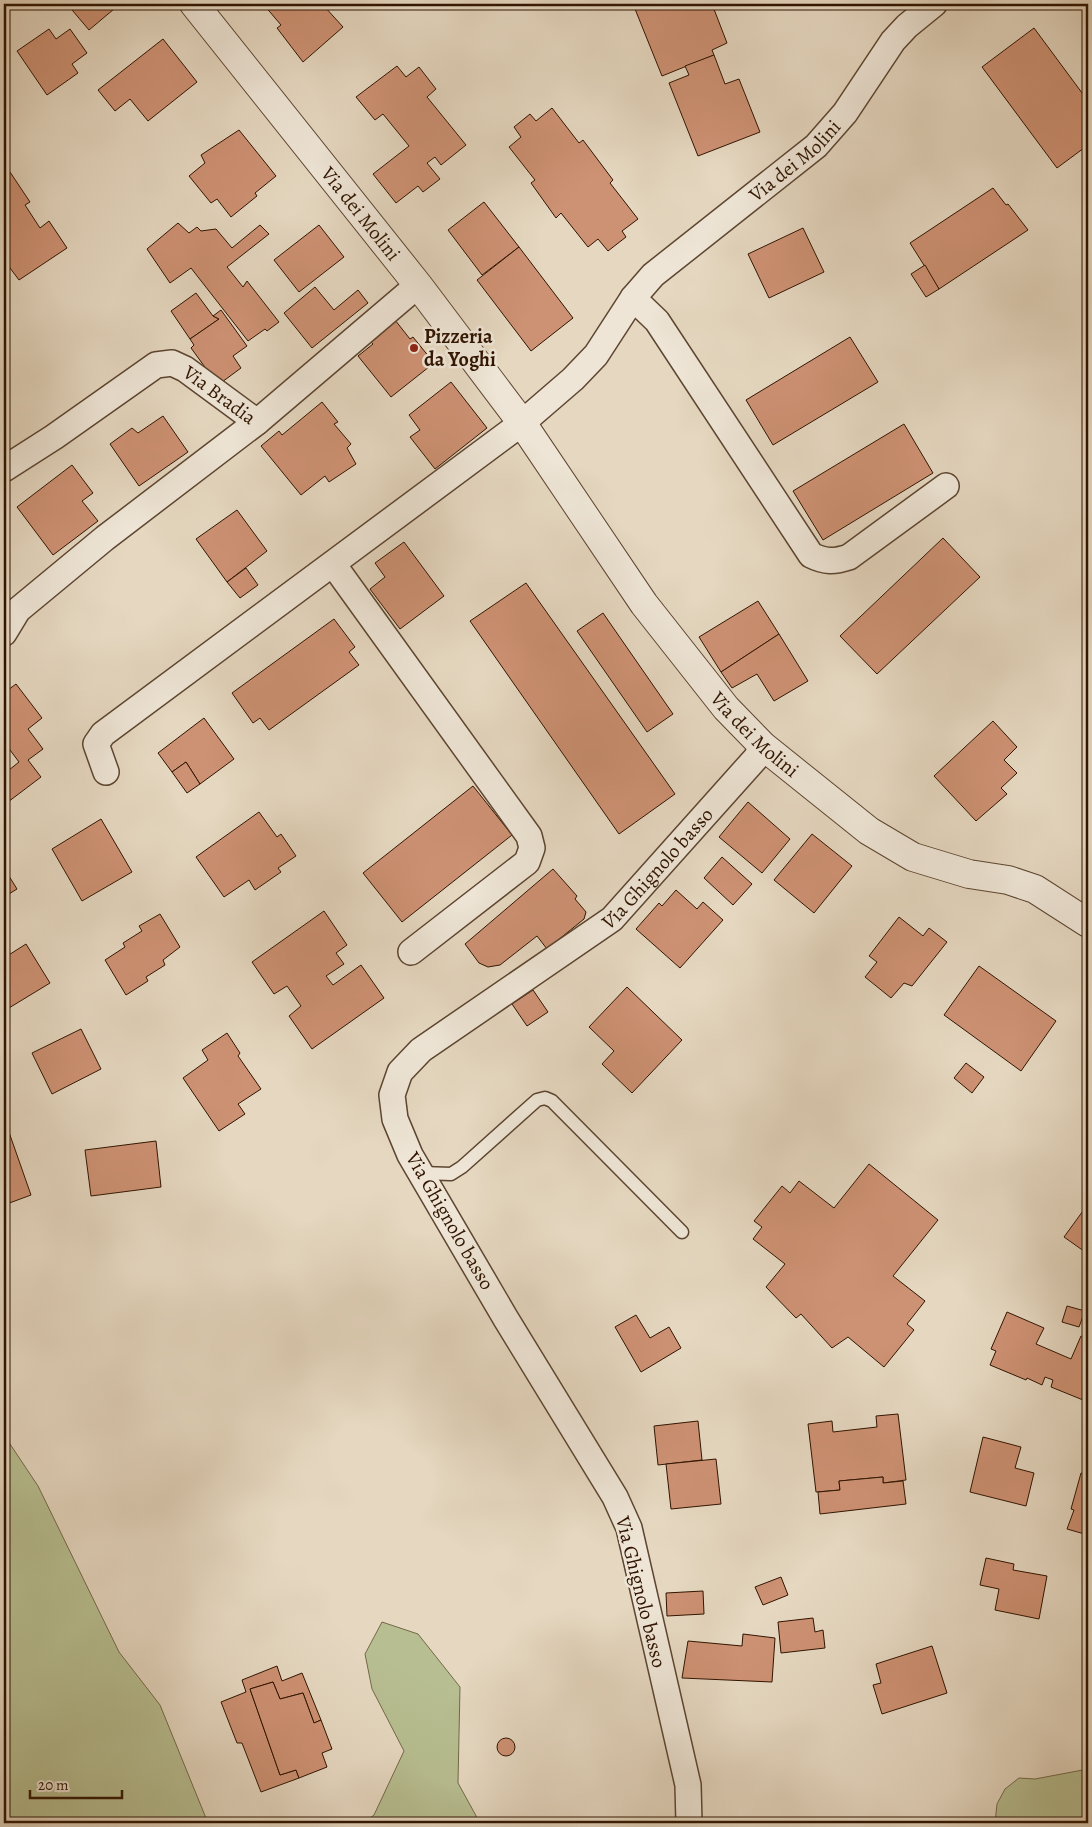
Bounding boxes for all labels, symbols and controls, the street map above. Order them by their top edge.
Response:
street label: Via dei Molini [742,114,847,208]
street label: Via dei Molini [315,160,407,266]
place label: Pizzeria da Yoghi [424,323,496,373]
marker: Pizzeria da Yoghi [408,342,420,354]
street label: Via Bradia [177,358,263,431]
street label: Via dei Molini [704,685,805,783]
street label: Via Ghignolo basso [596,801,719,936]
street label: Via Ghignolo basso [399,1146,500,1295]
street label: Via Ghignolo basso [609,1513,673,1671]
scale bar [30,1767,122,1799]
text: 20 m [38,1775,69,1795]

